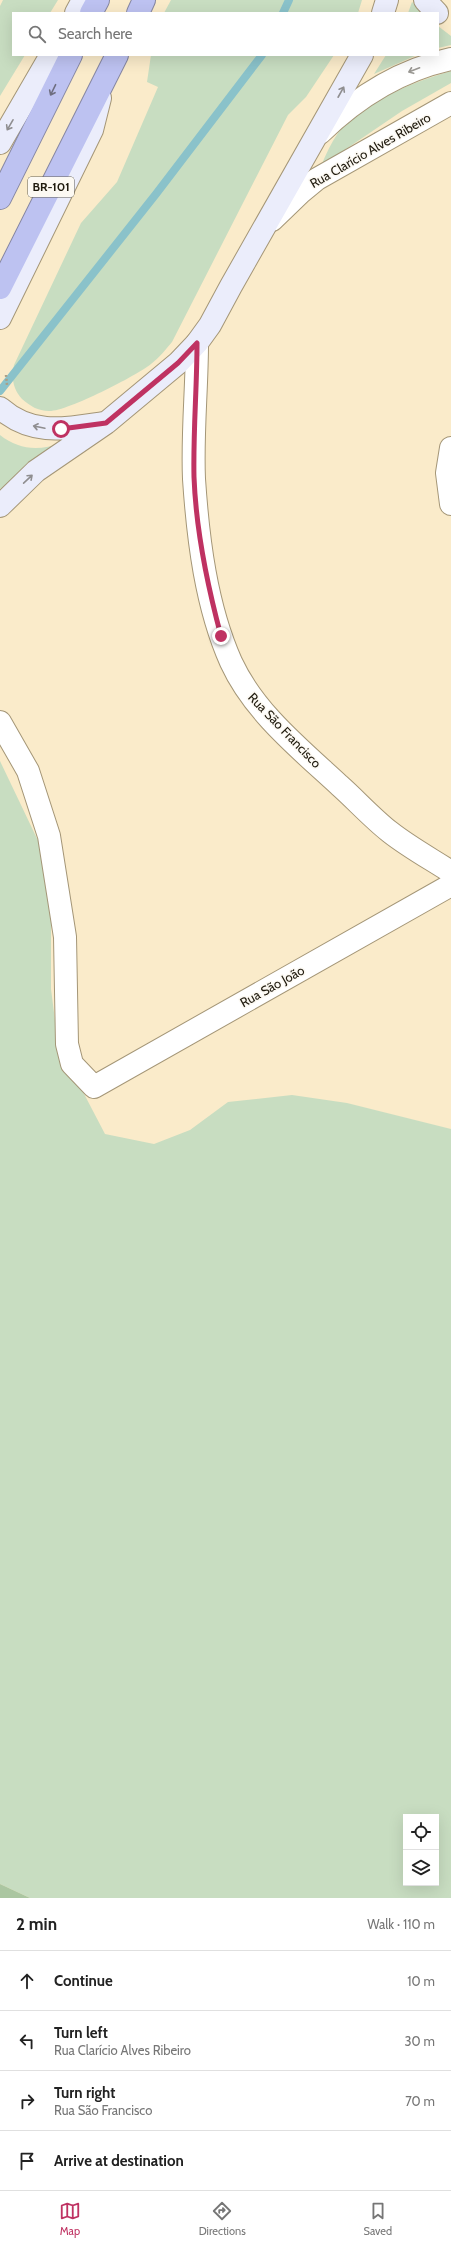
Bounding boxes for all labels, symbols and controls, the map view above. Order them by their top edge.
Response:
search box [12,12,439,56]
icon: search [26,23,48,45]
text: Search here [58,25,133,43]
one-way arrow [408,67,420,75]
one-way arrow [49,84,56,96]
one-way arrow [338,86,345,98]
street label: Rua Clarício Alves Ribeiro [307,109,433,191]
one-way arrow [6,119,14,131]
road number: BR-101 [28,177,74,197]
route start [52,420,70,438]
one-way arrow [33,423,46,431]
one-way arrow [23,474,33,484]
route end [212,627,230,645]
street label: Rua São Francisco [245,689,325,771]
street label: Rua São João [237,962,307,1010]
map controls [403,1814,439,1886]
button: locate [403,1814,439,1850]
button: layers [403,1850,439,1886]
text: 2 min [16,1914,57,1934]
text: Walk · 110 m [367,1916,435,1932]
icon: ahead [16,1970,38,1992]
text: Continue [54,1972,113,1990]
text: 10 m [407,1973,435,1989]
text: Turn left [54,2024,108,2042]
icon: left [16,2030,38,2052]
text: 30 m [405,2033,435,2049]
text: Rua Clarício Alves Ribeiro [54,2042,191,2058]
text: Turn right [54,2084,115,2102]
icon: right [16,2090,38,2112]
text: 70 m [405,2093,435,2109]
text: Rua São Francisco [54,2102,152,2118]
icon: arrive [16,2150,38,2172]
text: Arrive at destination [54,2152,184,2170]
tab: Map [59,2200,81,2238]
tab: Directions [199,2200,246,2238]
tab: Saved [364,2200,392,2238]

